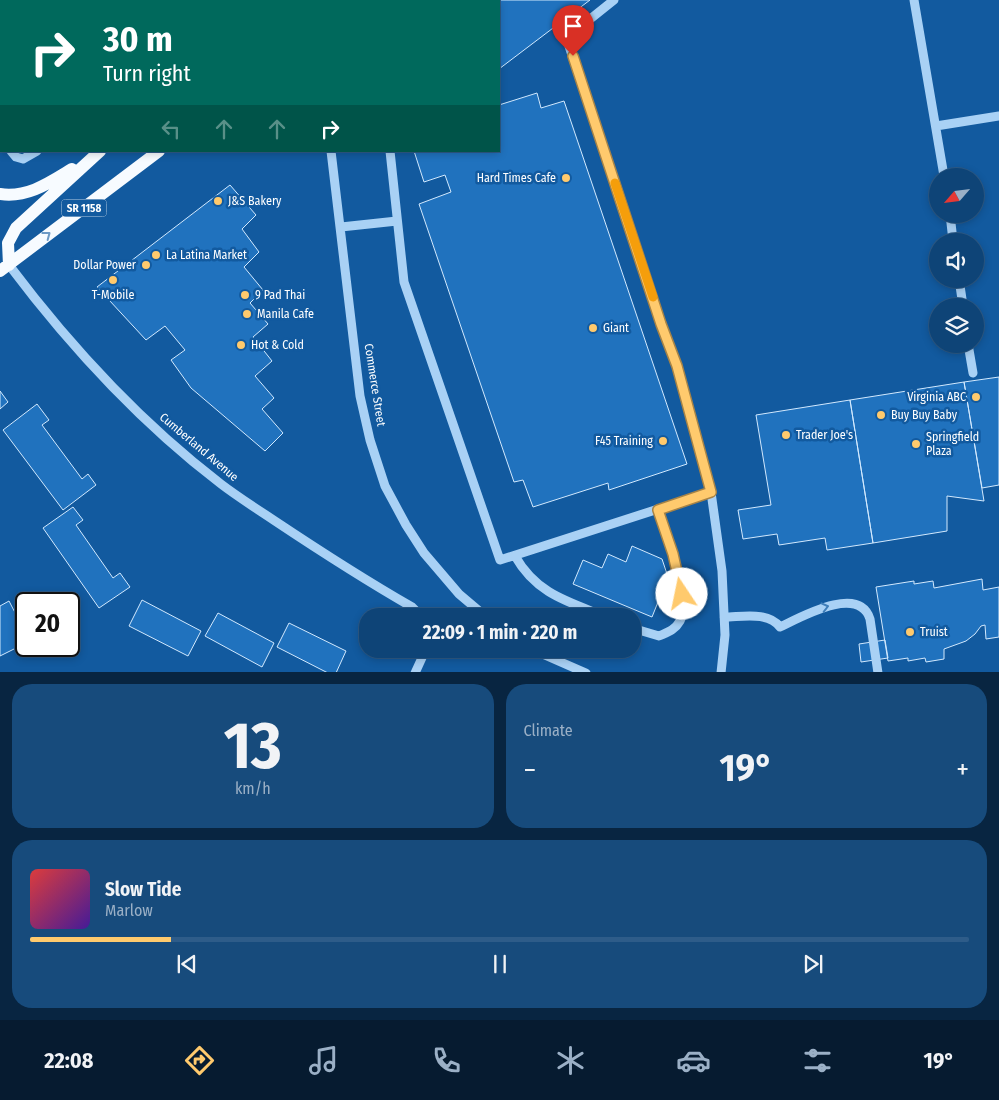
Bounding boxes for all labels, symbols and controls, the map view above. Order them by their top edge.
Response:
pin [552,5,594,56]
icon: arrive [559,12,587,40]
text: 30 m [103,18,173,60]
icon: right [20,20,85,85]
text: Turn right [103,60,191,87]
icon: left [157,115,185,143]
icon: ahead [210,115,238,143]
icon: ahead [263,115,291,143]
icon: right [316,115,344,143]
north arrow [929,168,984,222]
map controls [929,168,984,353]
place label: Hard Times Cafe [477,171,556,185]
marker: Hard Times Cafe [560,172,572,184]
place label: J&S Bakery [228,194,282,208]
marker: J&S Bakery [212,195,224,207]
road number: SR 1158 [62,200,106,217]
one-way arrow [41,233,50,241]
button: sound [929,233,984,288]
place label: La Latina Market [166,248,247,262]
marker: La Latina Market [150,249,162,261]
place label: Dollar Power [73,258,137,272]
marker: Dollar Power [140,259,152,271]
marker: T-Mobile [107,274,119,286]
place label: T-Mobile [92,288,134,302]
place label: 9 Pad Thai [255,288,305,302]
marker: 9 Pad Thai [239,289,251,301]
button: layers [929,298,984,353]
place label: Manila Cafe [257,307,314,321]
marker: Manila Cafe [241,308,253,320]
place label: Giant [603,321,629,335]
marker: Giant [587,322,599,334]
place label: Hot & Cold [251,338,304,352]
marker: Hot & Cold [235,339,247,351]
street label: Commerce Street [362,343,388,427]
place label: Virginia ABC [907,390,966,404]
marker: Virginia ABC [970,391,982,403]
place label: Buy Buy Baby [891,408,958,422]
marker: Buy Buy Baby [875,409,887,421]
street label: Cumberland Avenue [157,410,241,484]
place label: Trader Joe's [796,428,853,442]
marker: Trader Joe's [780,429,792,441]
place label: Springfield Plaza [926,430,979,458]
place label: F45 Training [595,434,653,448]
marker: F45 Training [657,435,669,447]
marker: Springfield Plaza [910,438,922,450]
position arrow [655,567,707,619]
speed limit sign: 20 [15,592,80,657]
one-way arrow [820,602,829,613]
text: 22:09 · 1 min · 220 m [423,621,577,644]
place label: Truist [920,625,948,639]
marker: Truist [904,626,916,638]
text: 13 [224,707,282,785]
text: Climate [524,721,573,740]
text: 19° [719,745,773,791]
text: − [524,753,536,786]
text: + [956,753,969,786]
text: km/h [235,779,271,798]
text: Slow Tide [105,878,181,901]
text: Marlow [105,901,153,920]
icon: previous [173,950,201,978]
icon: pause [486,950,514,978]
icon: next [799,950,827,978]
icon: directions [182,1043,217,1078]
icon: music [306,1043,341,1078]
icon: phone [429,1043,464,1078]
icon: climate [553,1043,588,1078]
icon: car [676,1043,711,1078]
icon: filters [800,1043,835,1078]
text: 22:08 [44,1047,93,1074]
text: 19° [924,1047,955,1074]

